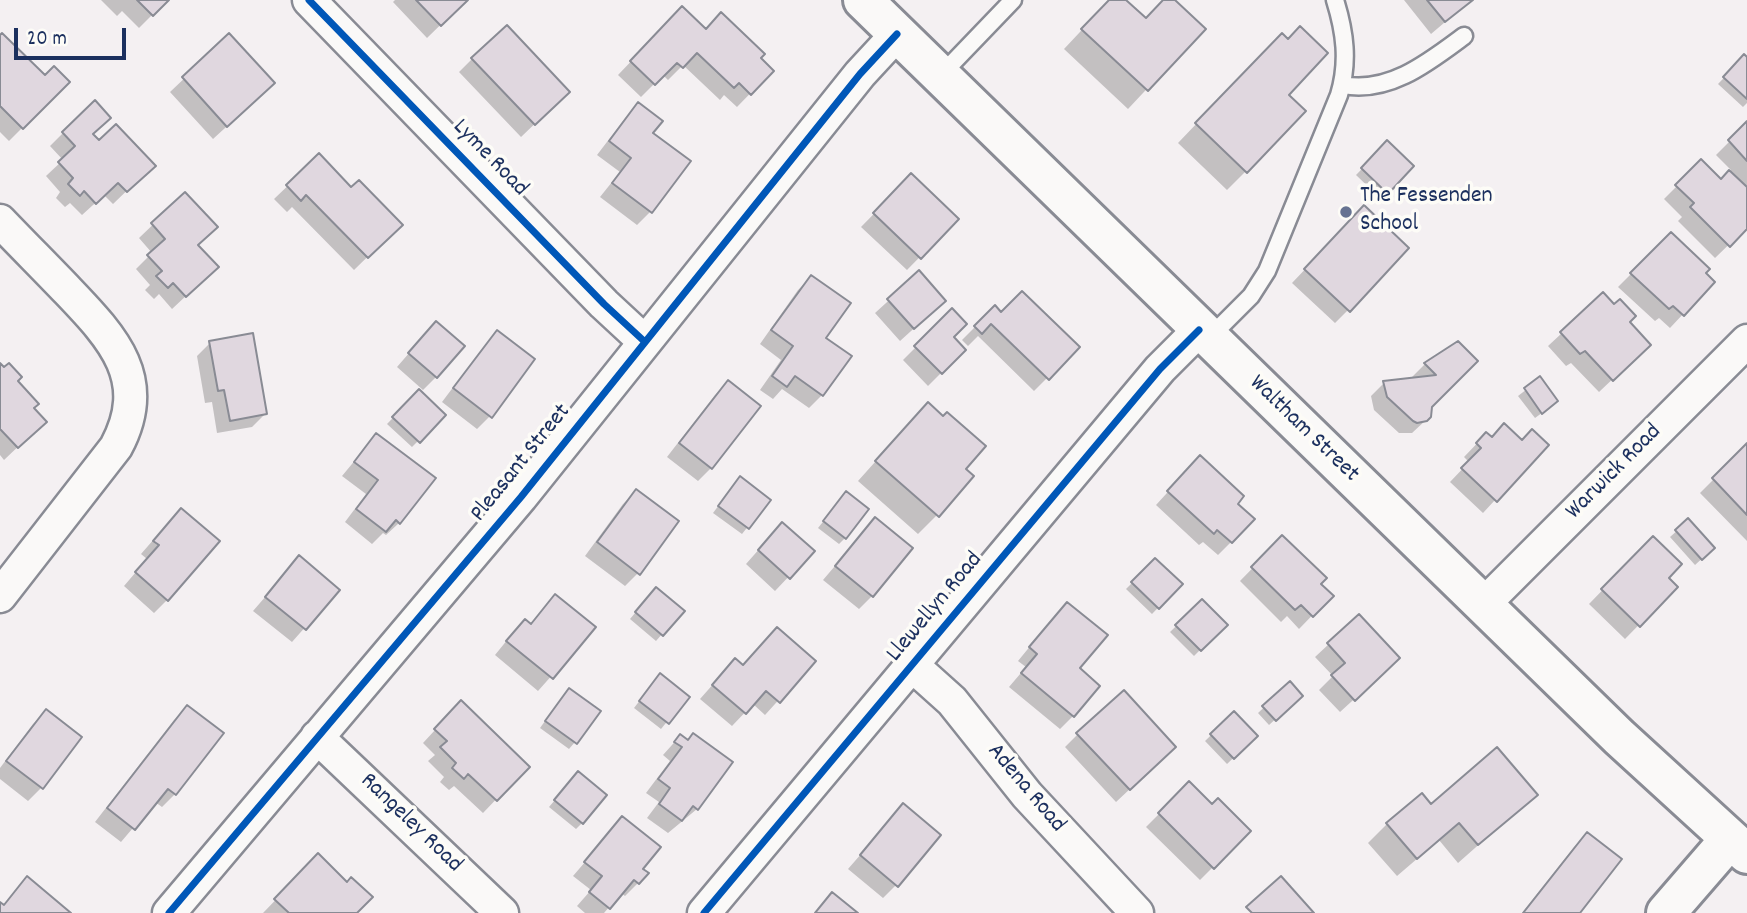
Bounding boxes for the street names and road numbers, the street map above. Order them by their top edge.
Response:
street label: Lyme Road [445,114,533,204]
street label: Waltham Street [1242,370,1364,490]
street label: Pleasant Street [466,399,578,529]
street label: Warwick Road [1561,419,1669,527]
street label: Llewellyn Road [882,547,990,669]
street label: Adena Road [979,739,1071,839]
street label: Rangeley Road [353,768,467,880]

